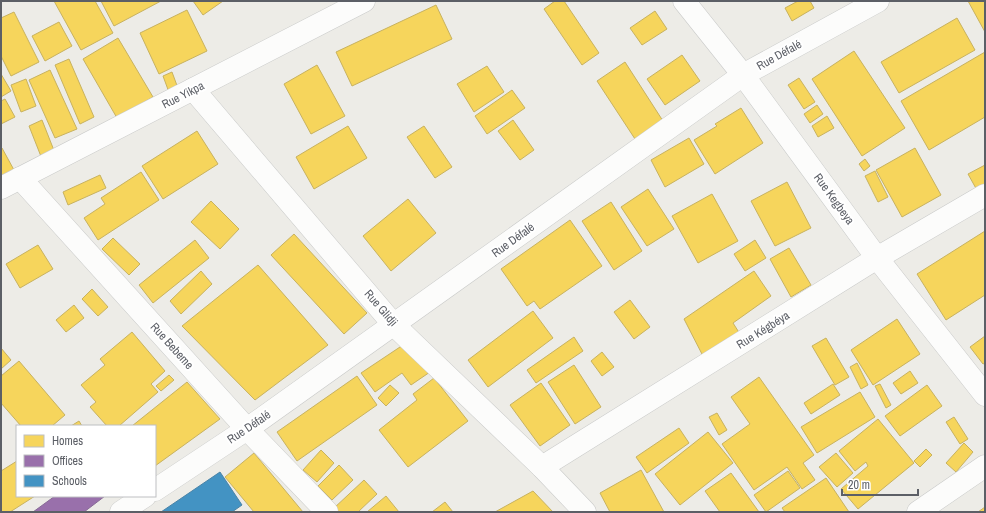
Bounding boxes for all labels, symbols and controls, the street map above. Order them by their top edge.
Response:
street label: Rue Défalé [754,36,804,74]
street label: Rue Yikpa [159,77,207,112]
street label: Rue Kegbeya [810,170,858,228]
street label: Rue Défalé [488,219,538,261]
street label: Rue Glidji [361,286,401,330]
street label: Rue Kégbéya [733,307,793,353]
street label: Rue Bebeme [147,319,197,373]
street label: Rue Défalé [224,407,274,447]
legend [16,425,156,497]
text: Homes [52,433,83,449]
text: Offices [52,453,83,469]
scale bar [842,471,918,497]
text: Schools [52,473,87,489]
text: 20 m [848,477,870,493]

